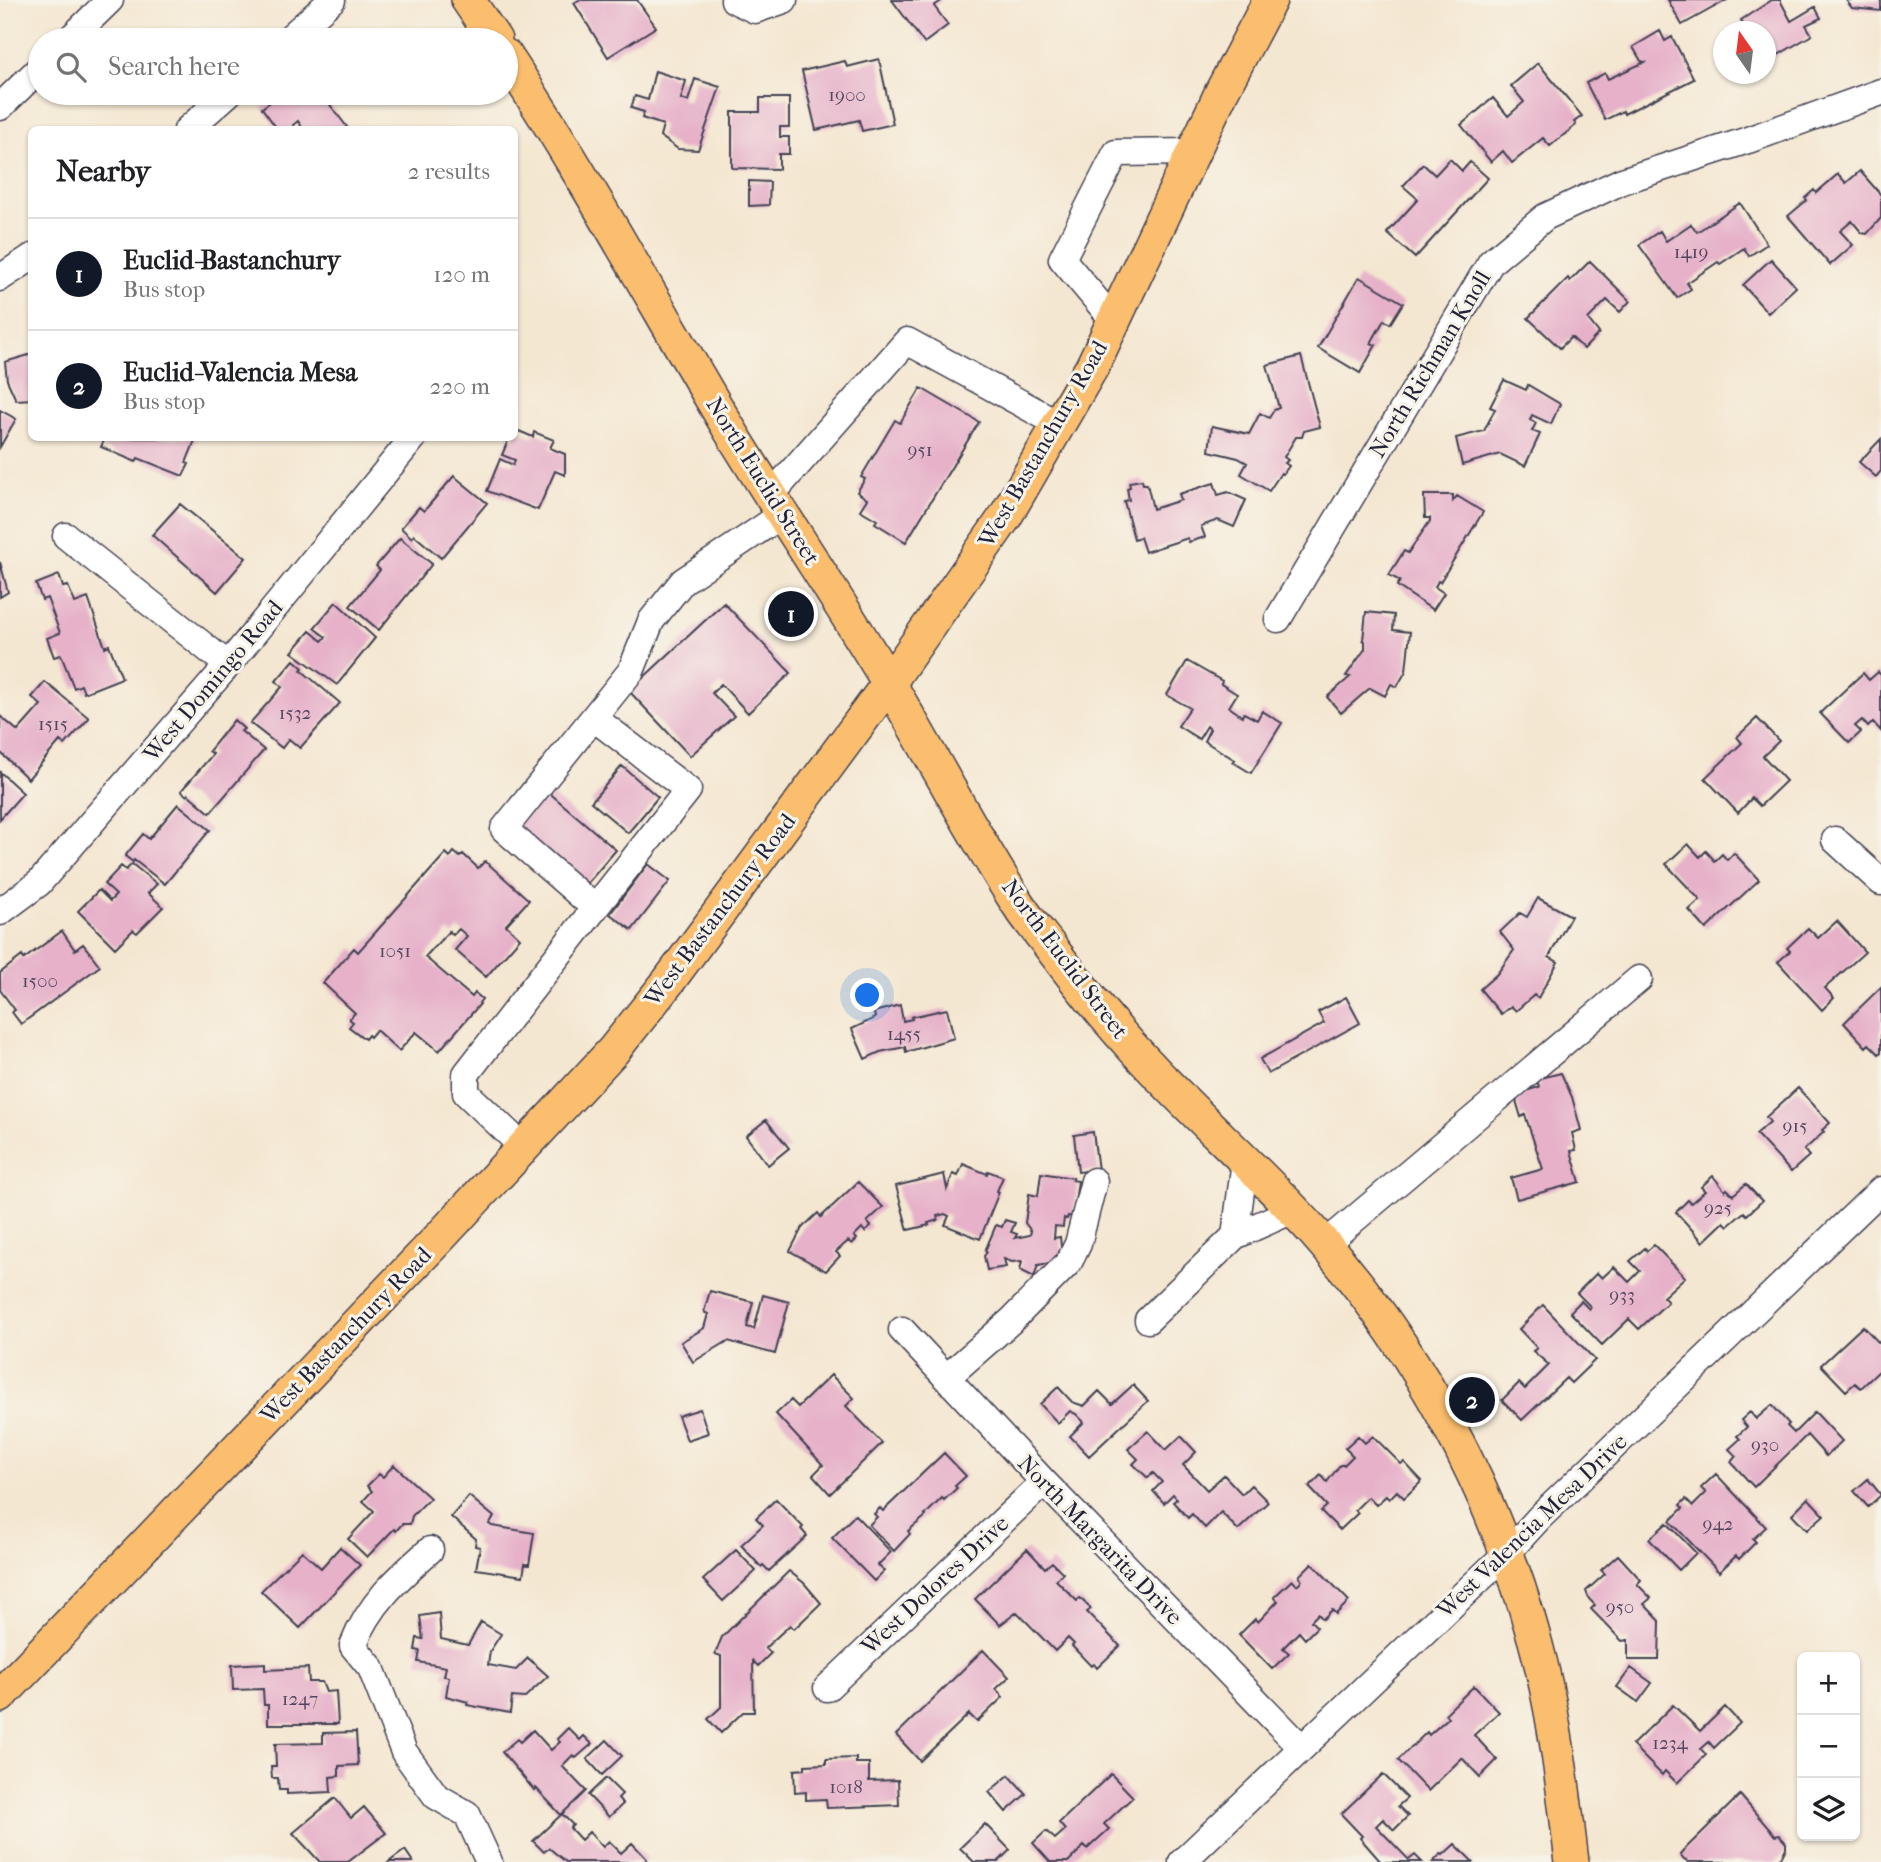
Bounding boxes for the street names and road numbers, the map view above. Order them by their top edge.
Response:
street label: North Richman Knoll [1364,265,1497,462]
street label: West Bastanchury Road [972,335,1113,553]
street label: North Euclid Street [701,392,825,570]
street label: West Domingo Road [137,594,289,768]
street label: West Bastanchury Road [638,808,801,1012]
street label: North Euclid Street [996,874,1134,1044]
street label: West Bastanchury Road [254,1241,437,1429]
street label: West Valencia Mesa Drive [1431,1428,1633,1625]
street label: North Margarita Drive [1012,1450,1188,1630]
street label: West Dolores Drive [855,1510,1014,1661]

